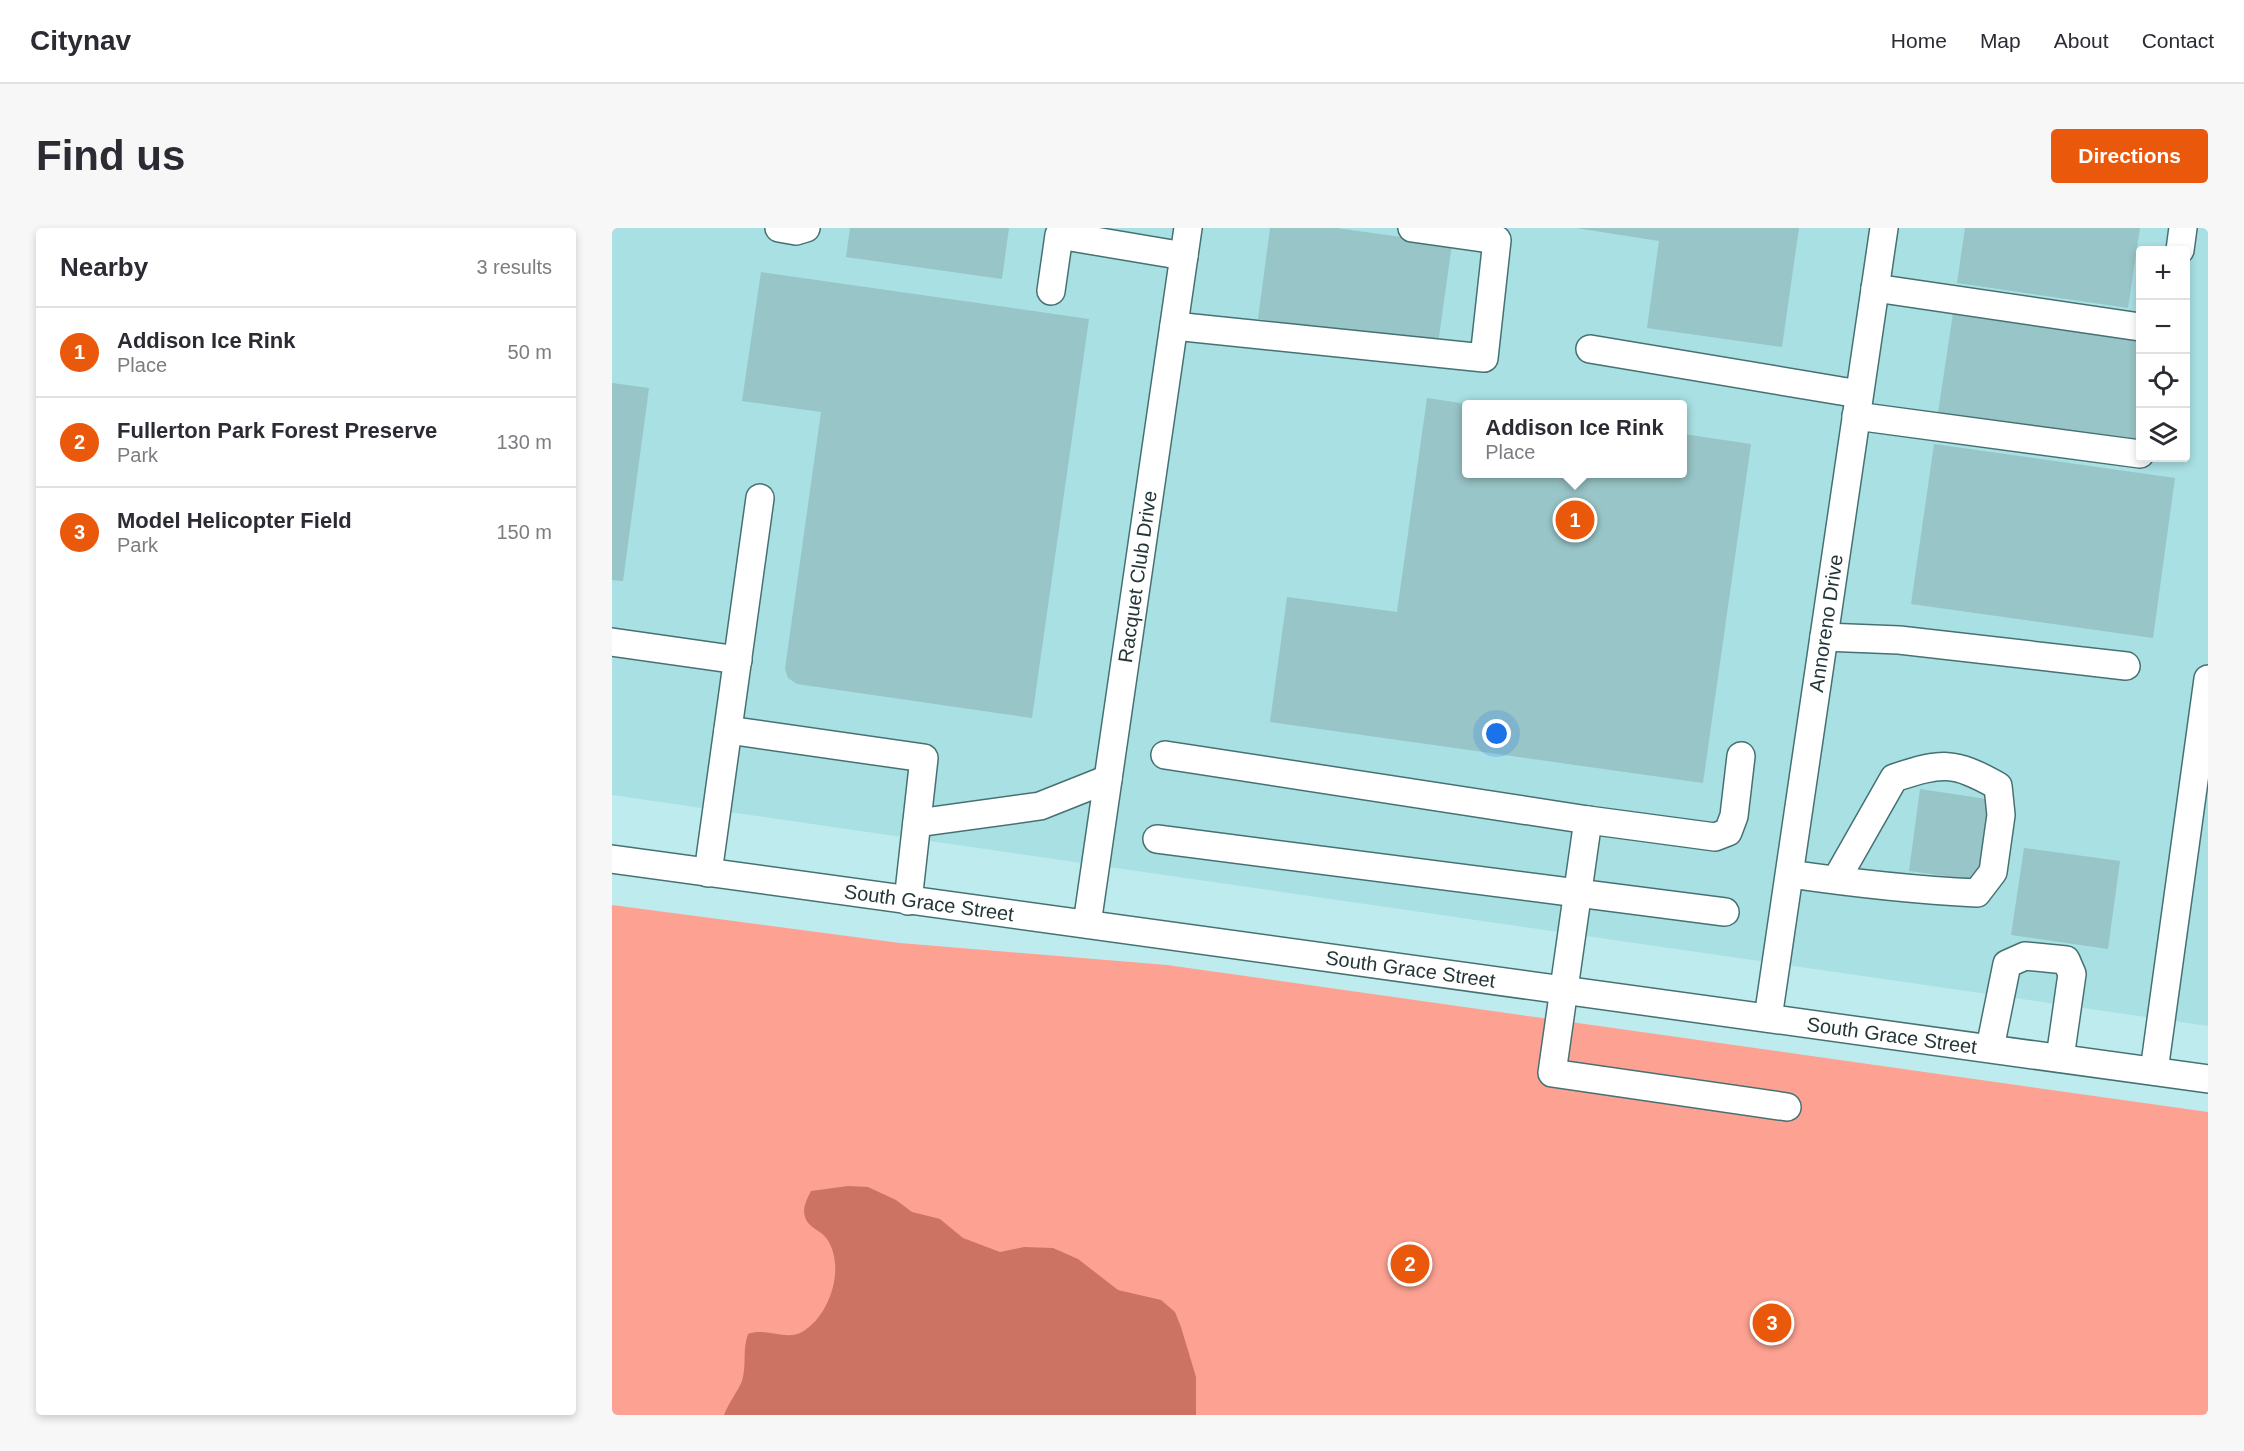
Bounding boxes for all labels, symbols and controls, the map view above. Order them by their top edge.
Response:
text: Citynav [30,25,131,56]
text: Home [1891,29,1947,52]
text: Map [1980,29,2021,52]
text: About [2054,29,2109,52]
text: Contact [2142,29,2214,52]
button: Directions [2051,129,2208,183]
text: Find us [36,132,185,179]
map controls [2136,246,2190,462]
button: + [2136,246,2190,300]
text: Nearby [60,252,148,282]
text: 3 results [476,256,552,278]
button: − [2136,300,2190,354]
text: Addison Ice Rink [117,328,295,353]
text: 1 [74,341,85,363]
text: 50 m [508,341,552,363]
text: Place [117,354,167,376]
button: locate [2136,354,2190,408]
popup [1462,400,1687,478]
button: layers [2136,408,2190,462]
text: Addison Ice Rink [1485,415,1664,440]
text: Fullerton Park Forest Preserve [117,418,437,443]
text: 2 [74,431,85,453]
text: 130 m [496,431,552,453]
text: Place [1485,441,1535,463]
text: Park [117,444,158,466]
street label: Racquet Club Drive [1114,489,1161,664]
pin: 1 [1556,498,1594,542]
text: Model Helicopter Field [117,508,352,533]
text: 3 [74,521,85,543]
text: 150 m [496,521,552,543]
text: Park [117,534,158,556]
street label: Annoreno Drive [1805,553,1847,694]
your location [1482,719,1511,748]
street label: South Grace Street [843,880,1016,925]
street label: South Grace Street [1324,946,1497,992]
street label: South Grace Street [1806,1013,1979,1058]
pin: 2 [1390,1242,1430,1286]
pin: 3 [1752,1300,1792,1346]

